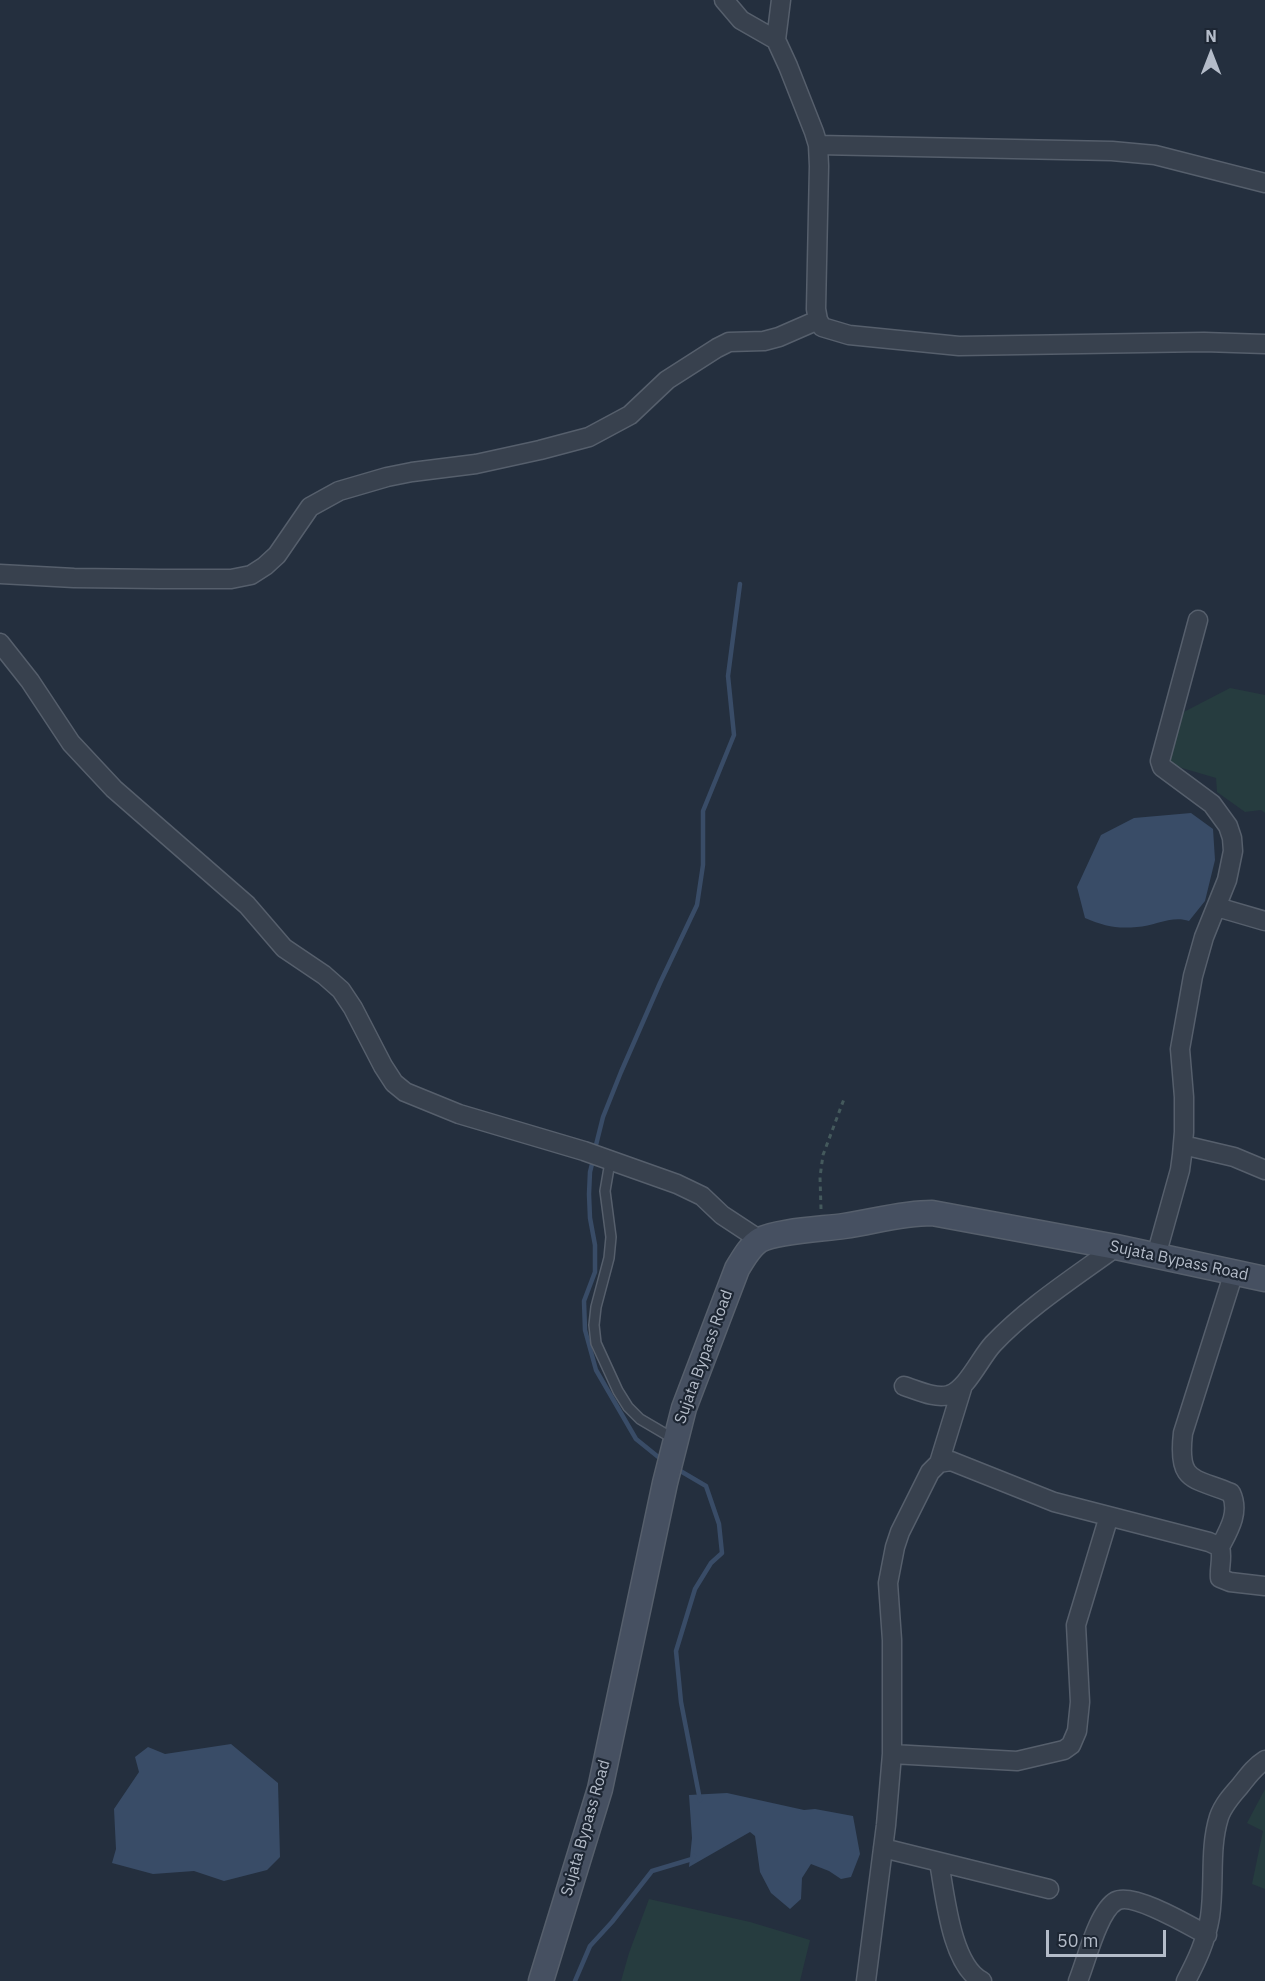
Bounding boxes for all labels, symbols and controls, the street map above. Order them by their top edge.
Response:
north arrow [1181,24,1241,84]
text: N [1205,26,1217,46]
street label: Sujata Bypass Road [1108,1237,1250,1285]
street label: Sujata Bypass Road [671,1287,737,1427]
street label: Sujata Bypass Road [557,1758,615,1898]
scale bar [1049,1918,1169,1956]
text: 50 m [1057,1929,1099,1952]

